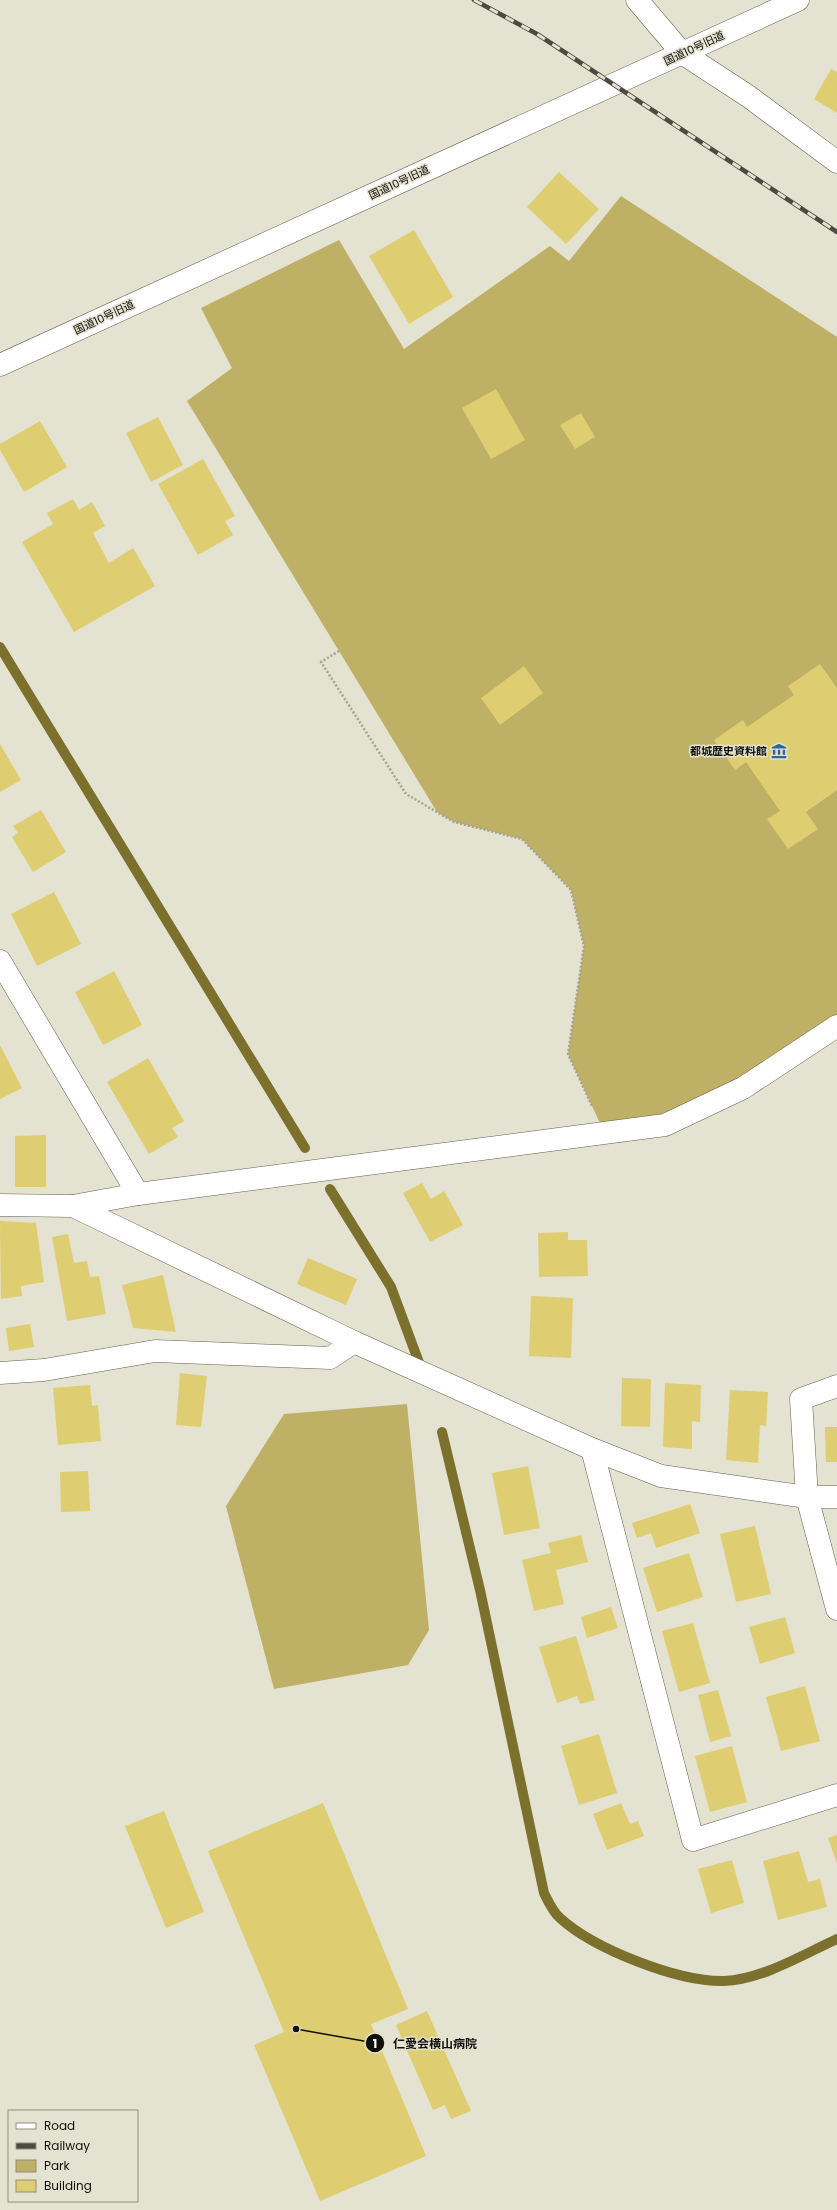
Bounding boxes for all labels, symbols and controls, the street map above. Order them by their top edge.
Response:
street label: 国道10号旧道 [661,27,727,69]
street label: 国道10号旧道 [366,161,432,203]
street label: 国道10号旧道 [71,296,137,338]
museum icon: 都城歴史資料館 [770,742,788,760]
place label: 都城歴史資料館 [690,743,767,759]
callout: 仁愛会横山病院 [365,2031,485,2055]
text: 1 [373,2035,377,2052]
text: 仁愛会横山病院 [393,2035,477,2052]
legend [8,2110,138,2202]
text: Road [44,2117,75,2134]
text: Railway [44,2137,90,2154]
text: Park [44,2157,71,2174]
text: Building [44,2177,92,2194]

